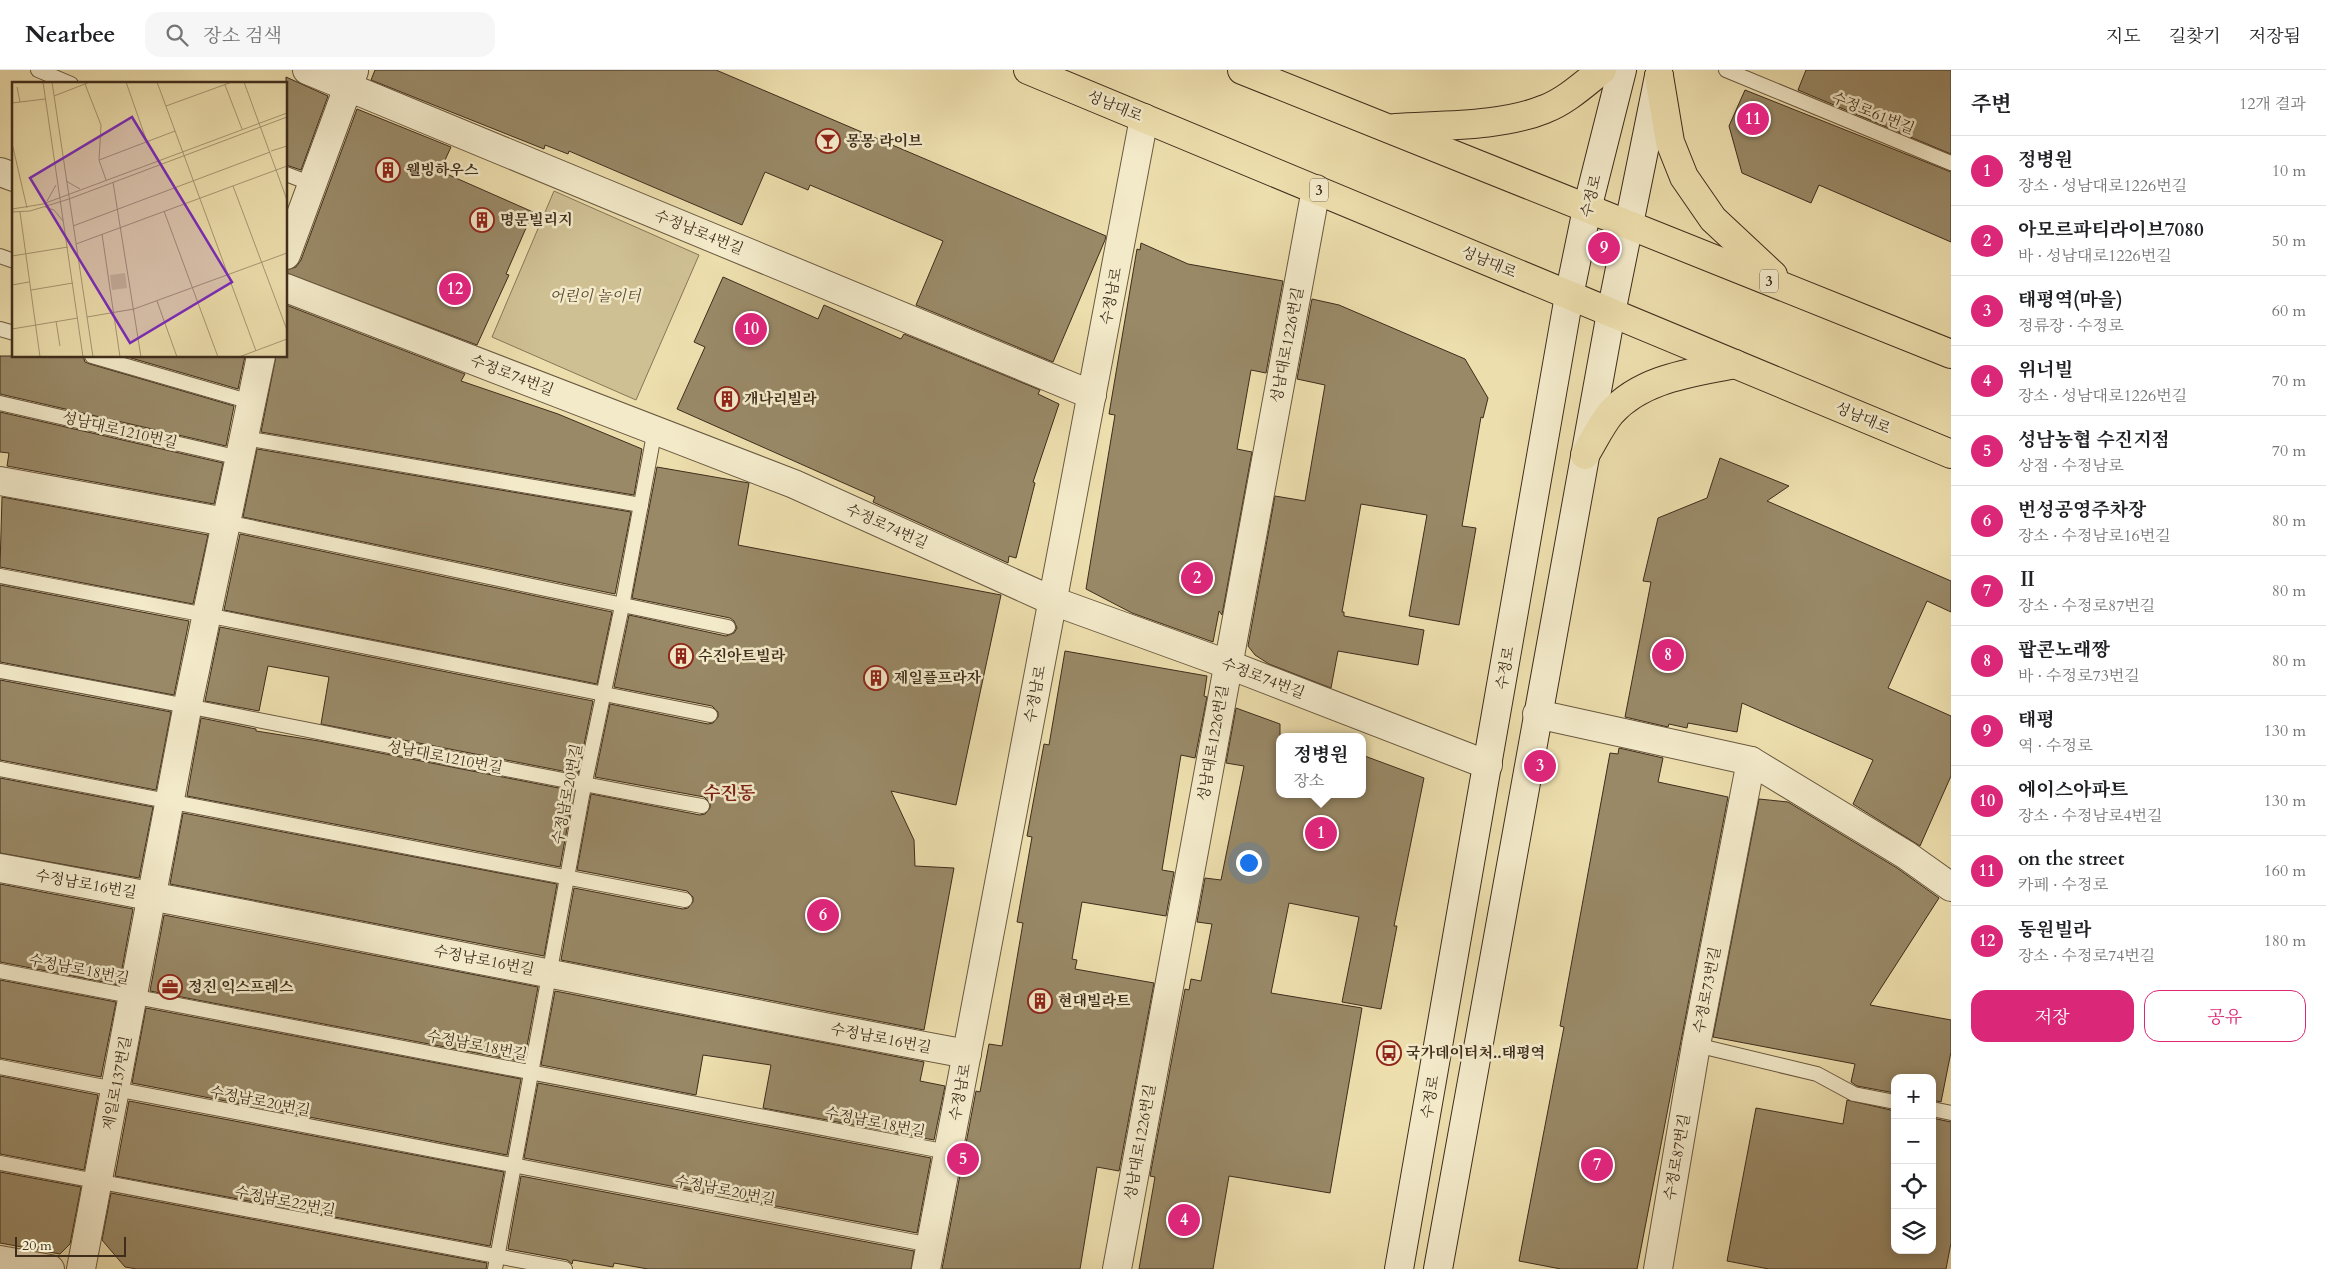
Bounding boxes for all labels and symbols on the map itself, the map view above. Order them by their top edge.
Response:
inset map [12,82,288,358]
street label: 성남대로 [1084,86,1146,126]
street label: 수정로61번길 [1829,87,1917,139]
pin: 11 [1737,100,1769,138]
bar icon: 몽몽 라이브 [815,128,841,154]
place label: 몽몽 라이브 [846,131,923,151]
building icon: 웰빙하우스 [375,157,401,183]
place label: 웰빙하우스 [406,160,479,180]
street label: 수정로 [1576,172,1606,220]
road number: 3 [1310,178,1328,202]
street label: 수정남로4번길 [651,205,747,259]
building icon: 명문빌리지 [469,207,495,233]
place label: 명문빌리지 [500,210,572,230]
pin: 9 [1588,229,1620,267]
street label: 성남대로 [1458,241,1520,283]
street label: 수정남로 [1096,265,1126,326]
pin: 12 [439,270,471,308]
road number: 3 [1760,270,1778,292]
street label: 성남대로1226번길 [1266,285,1308,405]
park label: 어린이 놀이터 [549,286,642,306]
pin: 10 [735,310,767,348]
street label: 수정로74번길 [467,350,557,400]
building icon: 개나리빌라 [714,386,740,412]
place label: 개나리빌라 [744,389,817,409]
street label: 성남대로 [1832,397,1894,439]
street label: 성남대로1210번길 [60,407,180,453]
street label: 수정로74번길 [843,499,931,553]
pin: 2 [1181,559,1213,597]
pin: 8 [1652,636,1684,674]
building icon: 수진아트빌라 [668,643,694,669]
street label: 수정로 [1491,644,1519,691]
place label: 수진아트빌라 [698,646,785,666]
street label: 수정로74번길 [1218,653,1308,703]
street label: 수정남로 [1020,663,1050,724]
building icon: 제일플프라자 [863,665,889,691]
place label: 제일플프라자 [894,668,981,688]
street label: 성남대로1226번길 [1193,683,1233,803]
street label: 성남대로1210번길 [385,736,505,778]
street label: 수정남로20번길 [547,742,587,846]
pin: 3 [1524,747,1556,785]
district label: 수진동 [703,781,756,806]
pin: 1 [1305,814,1337,852]
your location [1236,850,1262,876]
street label: 수정남로16번길 [34,865,138,903]
pin: 6 [807,896,839,934]
street label: 수정남로16번길 [432,940,536,980]
street label: 수정로73번길 [1689,945,1725,1035]
street label: 수정남로18번길 [27,949,131,989]
office icon: 정진 익스프레스 [157,974,183,1000]
place label: 정진 익스프레스 [188,977,294,997]
building icon: 현대빌라트 [1027,988,1053,1014]
place label: 현대빌라트 [1058,991,1131,1011]
street label: 수정남로16번길 [829,1018,933,1058]
street label: 수정남로18번길 [425,1025,529,1065]
street label: 제일로137번길 [98,1034,136,1132]
bus stop icon: 국가데이터처..태평역 [1376,1040,1402,1066]
place label: 국가데이터처..태평역 [1406,1043,1545,1063]
street label: 수정남로 [945,1061,975,1122]
street label: 수정로 [1416,1073,1444,1120]
street label: 수정남로20번길 [208,1081,312,1121]
street label: 성남대로1226번길 [1120,1082,1160,1202]
street label: 수정남로18번길 [823,1102,927,1142]
street label: 수정로87번길 [1660,1112,1694,1202]
pin: 5 [947,1140,979,1178]
pin: 7 [1581,1146,1613,1184]
street label: 수정남로20번길 [673,1170,777,1210]
street label: 수정남로22번길 [233,1181,337,1221]
pin: 4 [1168,1201,1200,1239]
scale bar [15,1234,126,1257]

